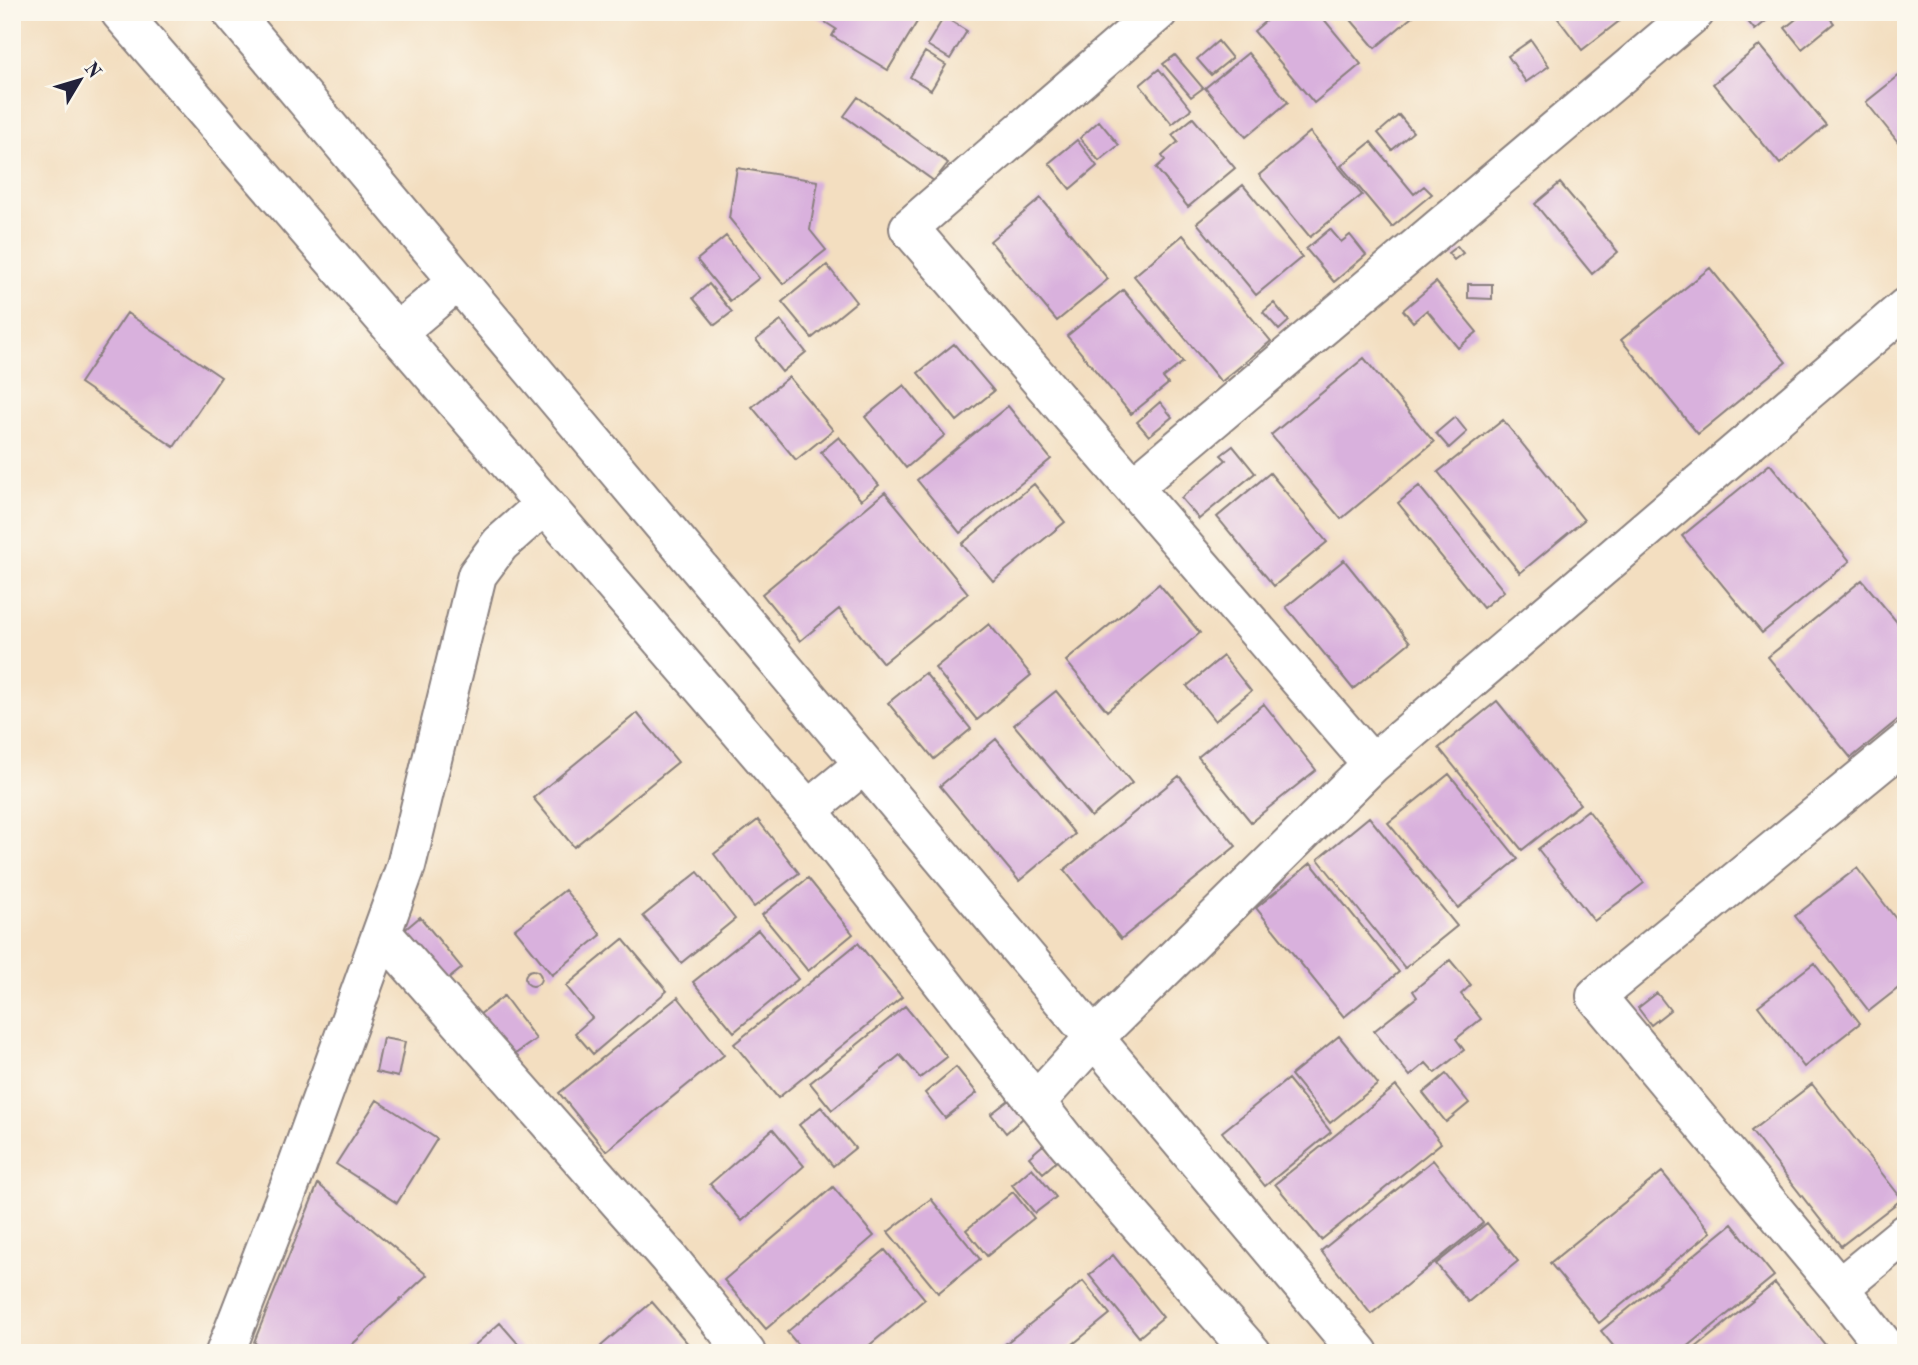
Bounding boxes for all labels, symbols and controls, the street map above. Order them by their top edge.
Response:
north arrow [46,46,116,116]
text: N [79,59,104,83]

